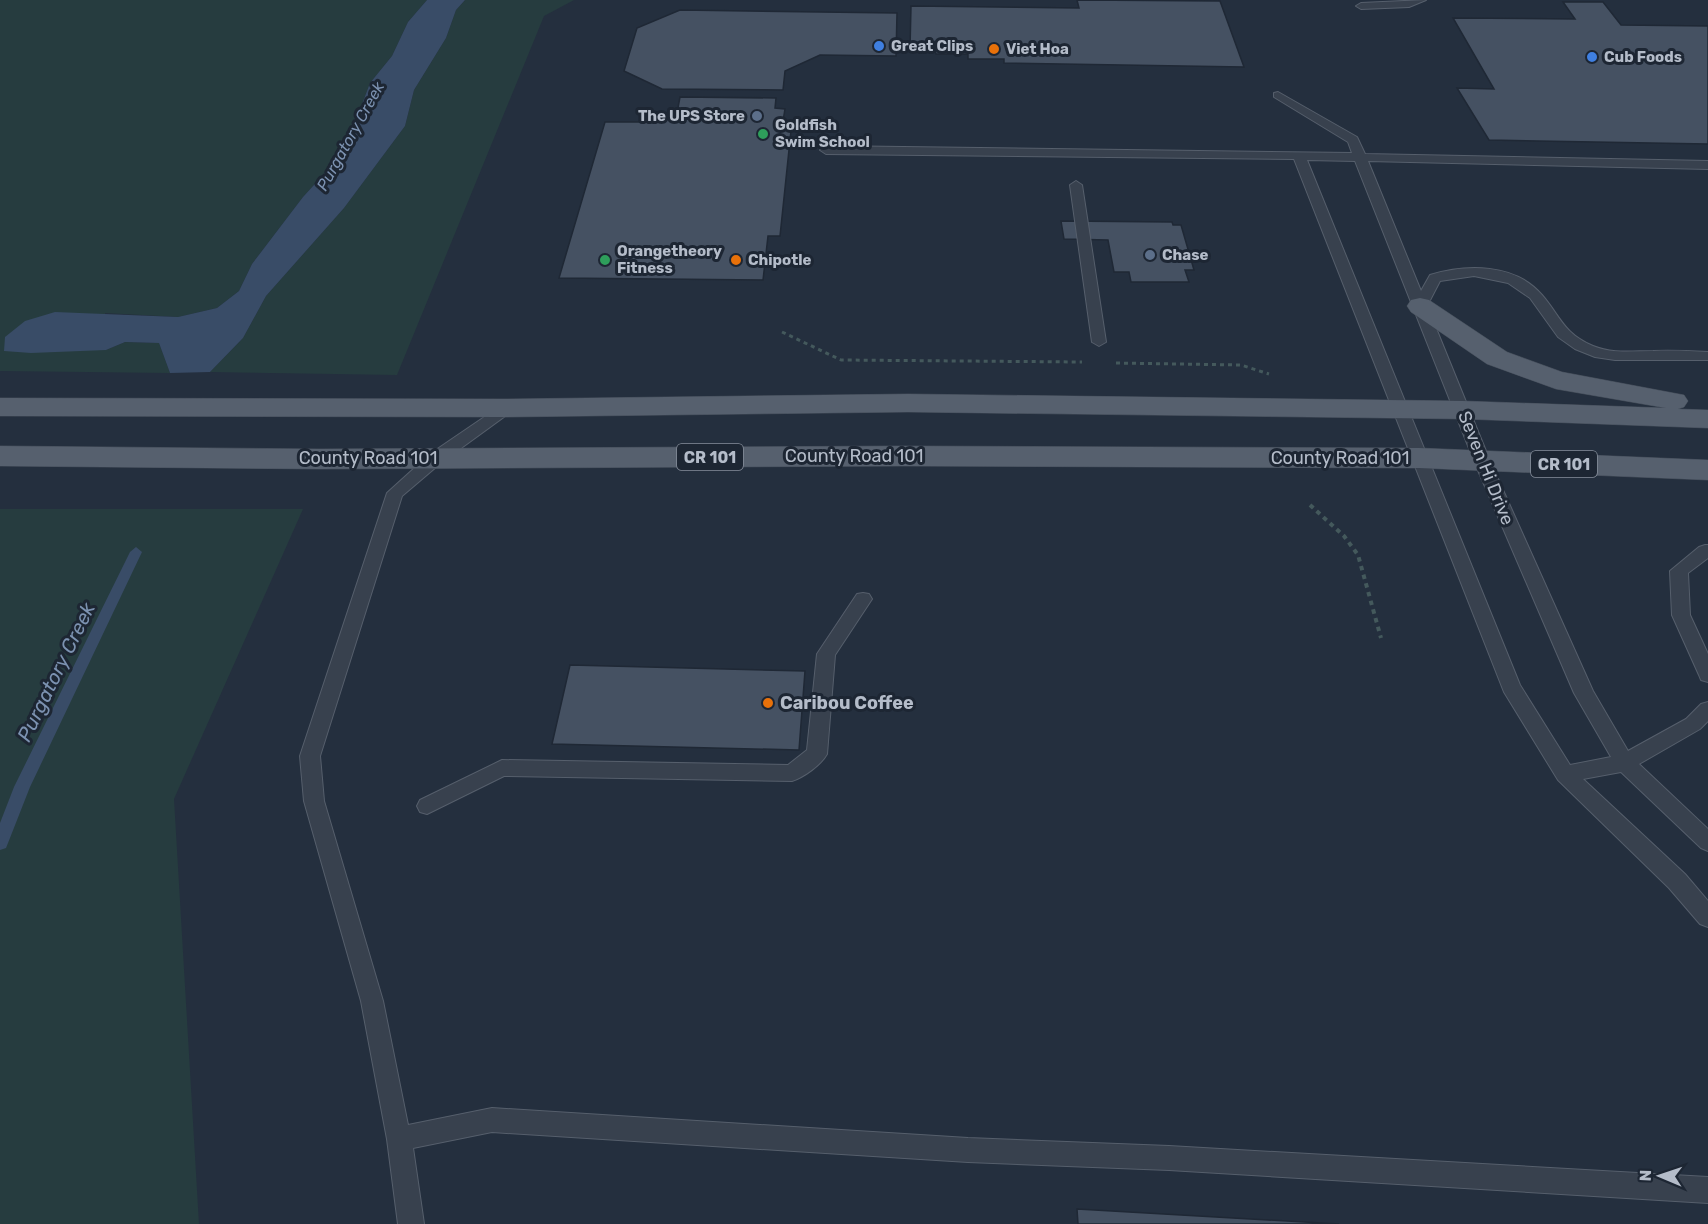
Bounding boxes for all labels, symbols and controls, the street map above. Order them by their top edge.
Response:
place label: Great Clips [891,37,973,55]
marker: Great Clips [872,39,886,53]
place label: Viet Hoa [1006,40,1069,58]
marker: Viet Hoa [987,42,1001,56]
place label: Cub Foods [1604,48,1682,66]
marker: Cub Foods [1585,50,1599,64]
water label: Purgatory Creek [313,78,389,194]
place label: The UPS Store [638,107,745,125]
marker: The UPS Store [750,109,764,123]
place label: Goldfish Swim School [775,116,870,151]
marker: Goldfish Swim School [756,127,770,141]
place label: Orangetheory Fitness [617,242,722,277]
place label: Chase [1162,246,1208,264]
marker: Chase [1143,248,1157,262]
place label: Chipotle [748,251,811,269]
marker: Orangetheory Fitness [598,253,612,267]
marker: Chipotle [729,253,743,267]
street label: Seven Hi Drive [1453,408,1519,528]
road number: CR 101 [677,444,743,470]
street label: County Road 101 [785,445,923,467]
street label: County Road 101 [299,447,437,469]
street label: County Road 101 [1271,447,1409,469]
road number: CR 101 [1531,451,1597,477]
water label: Purgatory Creek [12,598,100,745]
place label: Caribou Coffee [780,692,914,714]
marker: Caribou Coffee [761,696,775,710]
north arrow [1630,1146,1690,1206]
text: N [1636,1169,1655,1182]

